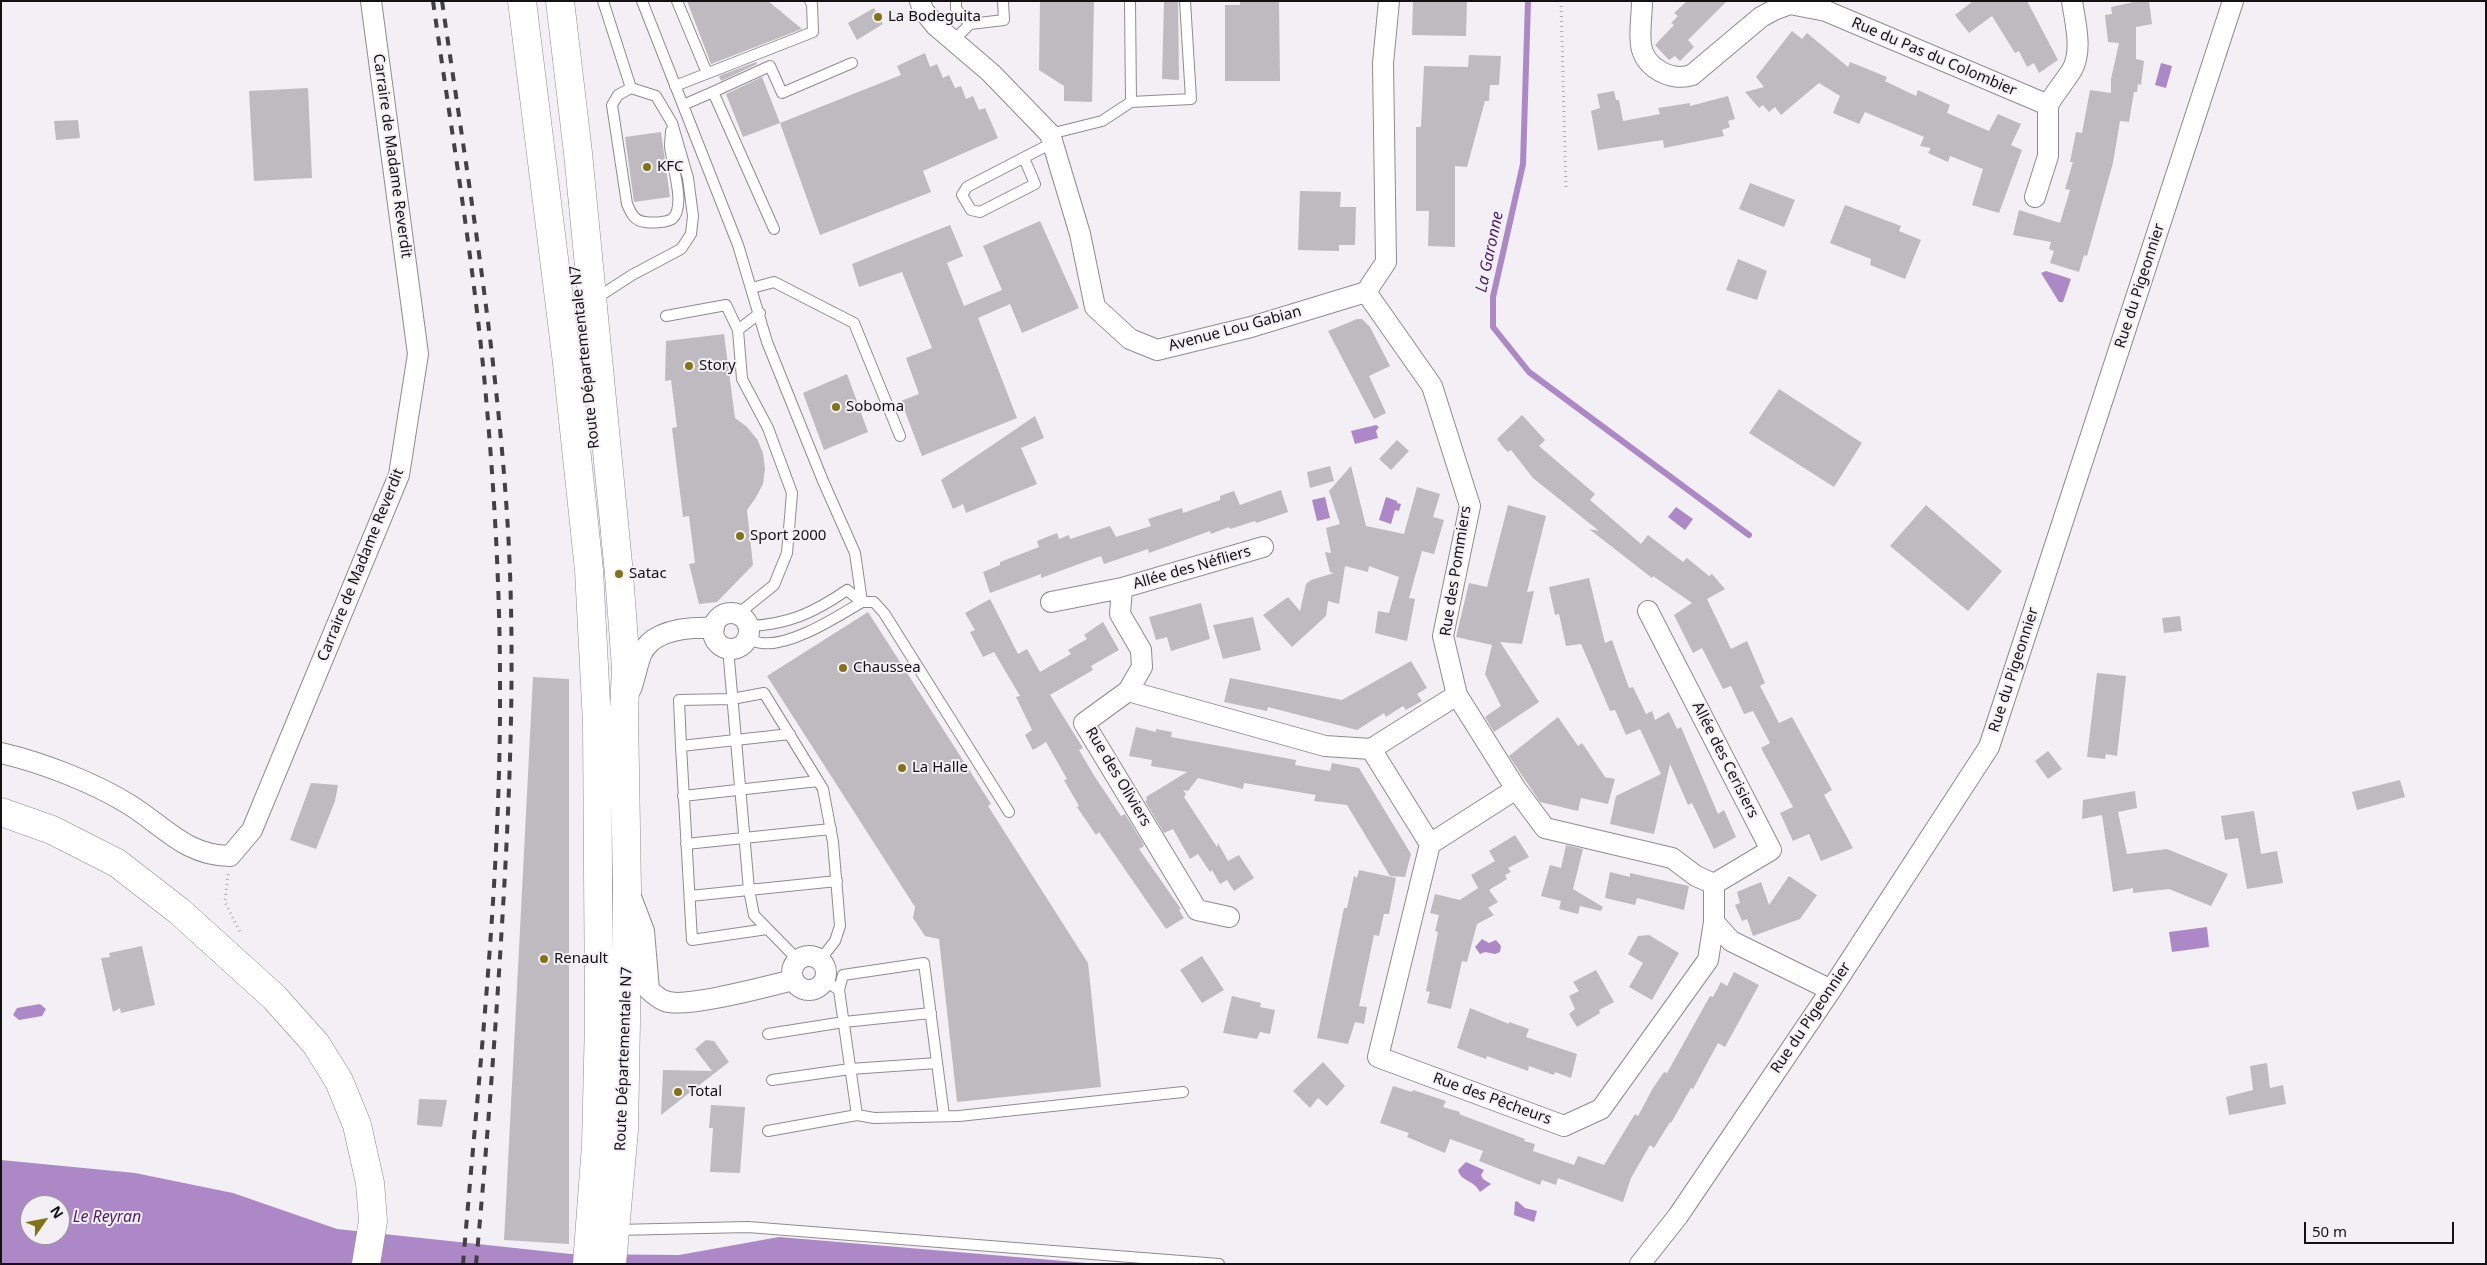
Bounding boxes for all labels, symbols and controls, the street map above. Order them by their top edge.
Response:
place label: La Bodeguita [888,8,981,26]
marker: La Bodeguita [872,11,884,23]
street label: Rue du Pas du Colombier [1849,14,2019,100]
street label: Carraire de Madame Reverdit [369,53,415,259]
place label: KFC [657,158,684,176]
marker: KFC [641,161,653,173]
water label: La Garonne [1472,210,1508,294]
street label: Rue du Pigeonnier [2111,221,2169,351]
street label: Route Départementale N7 [566,264,604,450]
street label: Avenue Lou Gabian [1167,303,1303,355]
place label: Story [699,357,736,375]
marker: Story [683,360,695,372]
place label: Soboma [846,398,904,416]
marker: Soboma [830,401,842,413]
street label: Carraire de Madame Reverdit [314,466,408,664]
street label: Rue des Pommiers [1437,505,1475,637]
place label: Sport 2000 [750,527,826,545]
marker: Sport 2000 [734,530,746,542]
street label: Allée des Néfliers [1131,543,1253,593]
place label: Satac [629,565,667,583]
marker: Satac [613,568,625,580]
street label: Rue du Pigeonnier [1985,605,2043,735]
place label: Chaussea [853,659,921,677]
marker: Chaussea [837,662,849,674]
street label: Allée des Cerisiers [1688,699,1762,821]
street label: Rue des Oliviers [1081,724,1155,830]
place label: La Halle [912,759,968,777]
marker: La Halle [896,762,908,774]
place label: Renault [554,950,608,968]
marker: Renault [538,953,550,965]
street label: Rue du Pigeonnier [1767,959,1855,1077]
street label: Route Départementale N7 [612,967,636,1151]
street label: Rue des Pêcheurs [1430,1069,1554,1129]
place label: Total [688,1083,722,1101]
marker: Total [672,1086,684,1098]
north arrow [20,1195,70,1245]
text: N [46,1202,68,1222]
water label: Le Reyran [73,1207,141,1227]
scale bar [2307,1212,2457,1244]
text: 50 m [2312,1221,2347,1241]

